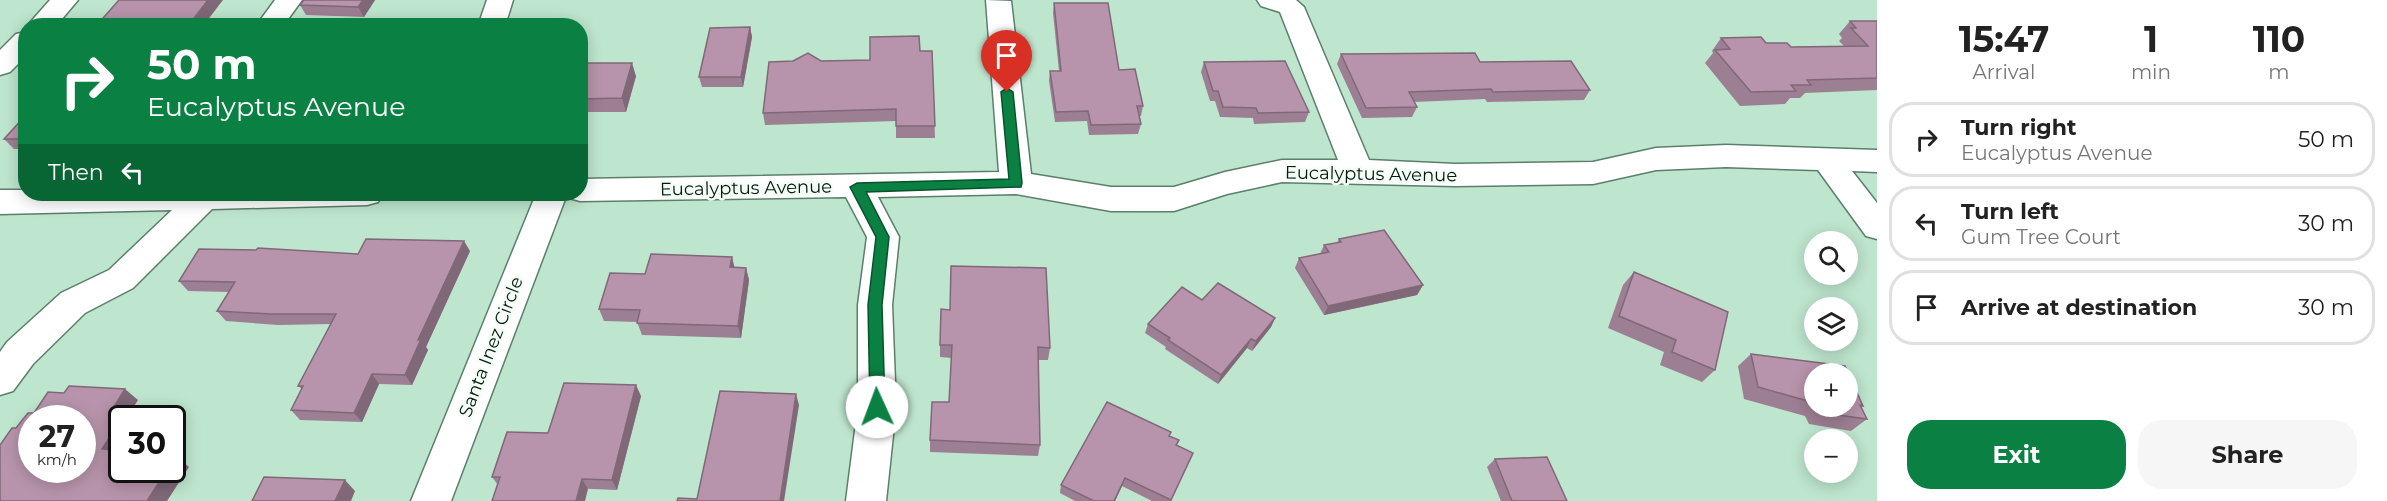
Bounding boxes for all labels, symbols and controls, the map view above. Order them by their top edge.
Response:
text: 15:47 [1959,17,2049,61]
text: 1 [2144,17,2158,61]
text: 110 [2253,17,2305,61]
pin [981,30,1032,92]
text: 50 m [147,38,256,90]
icon: arrive [990,39,1023,72]
icon: right [48,42,126,120]
text: Arrival [1972,60,2035,84]
text: min [2131,60,2171,84]
text: m [2268,60,2290,84]
text: Eucalyptus Avenue [147,90,405,123]
text: Turn right [1961,114,2076,141]
icon: right [1910,123,1943,156]
text: 50 m [2298,126,2354,153]
text: Eucalyptus Avenue [1961,141,2152,165]
icon: left [116,156,149,189]
text: Then [48,159,104,186]
street label: Eucalyptus Avenue [1285,161,1457,187]
street label: Eucalyptus Avenue [660,175,832,201]
text: Turn left [1961,198,2059,225]
icon: left [1910,207,1943,240]
text: 30 m [2298,210,2354,237]
text: Gum Tree Court [1961,225,2121,249]
map controls [1804,231,1858,483]
button: search [1804,231,1858,285]
street label: Santa Inez Circle [454,274,528,420]
icon: arrive [1910,291,1943,324]
text: Arrive at destination [1961,294,2197,321]
text: 30 m [2298,294,2354,321]
button: layers [1804,297,1858,351]
button: + [1804,363,1858,417]
position arrow [845,375,909,439]
speed limit sign: 30 [108,405,186,483]
text: 27 [39,418,75,455]
button: Exit [1907,420,2126,489]
button: Share [2138,420,2357,489]
button: − [1804,429,1858,483]
text: km/h [37,450,77,469]

